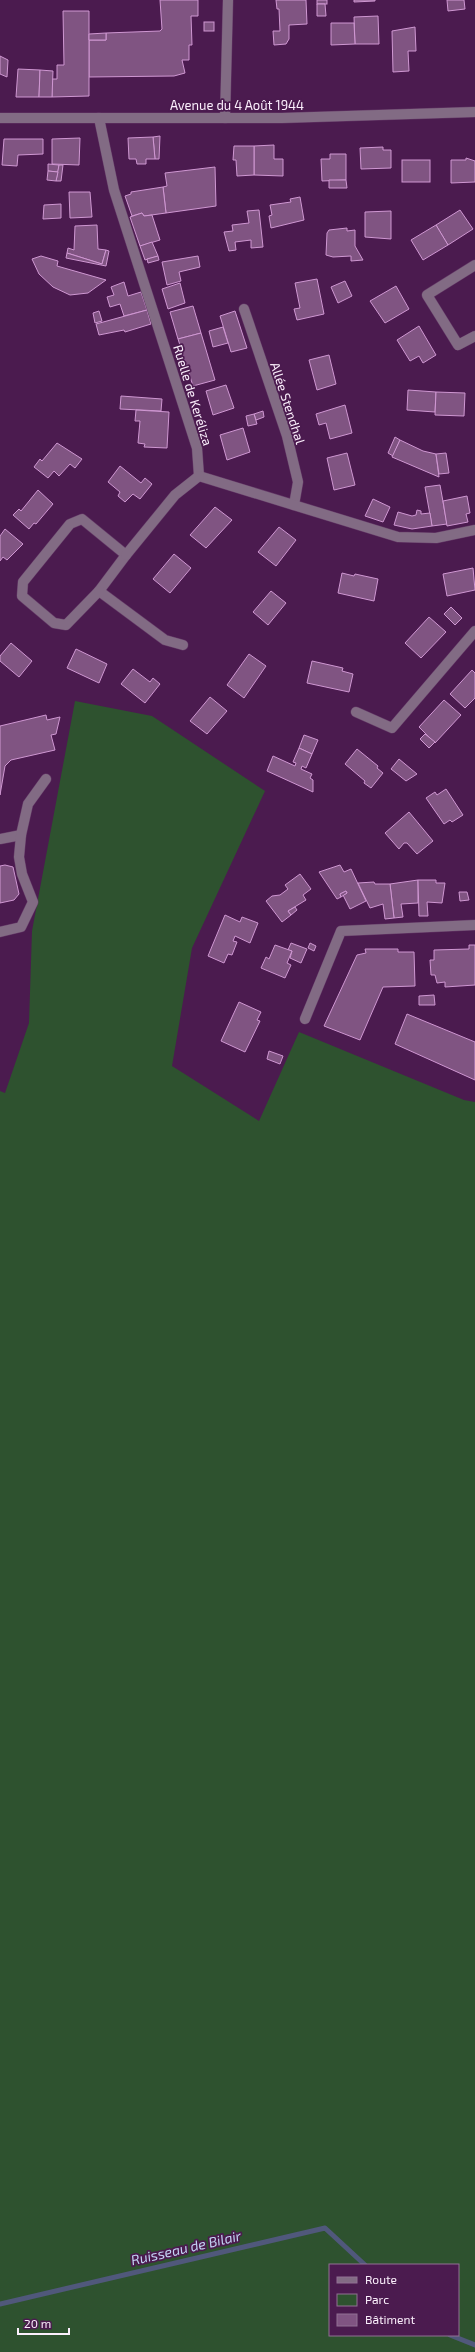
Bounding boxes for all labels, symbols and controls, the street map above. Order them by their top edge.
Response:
street label: Avenue du 4 Août 1944 [170,97,304,113]
street label: Ruelle de Keréliza [170,343,216,447]
street label: Allée Stendhal [267,360,309,446]
water label: Ruisseau de Bilair [129,2226,243,2268]
legend [329,2264,459,2336]
text: Route [365,2272,397,2286]
text: Parc [365,2292,389,2306]
scale bar [18,2310,69,2336]
text: Bâtiment [365,2312,416,2326]
text: 20 m [24,2316,51,2330]

